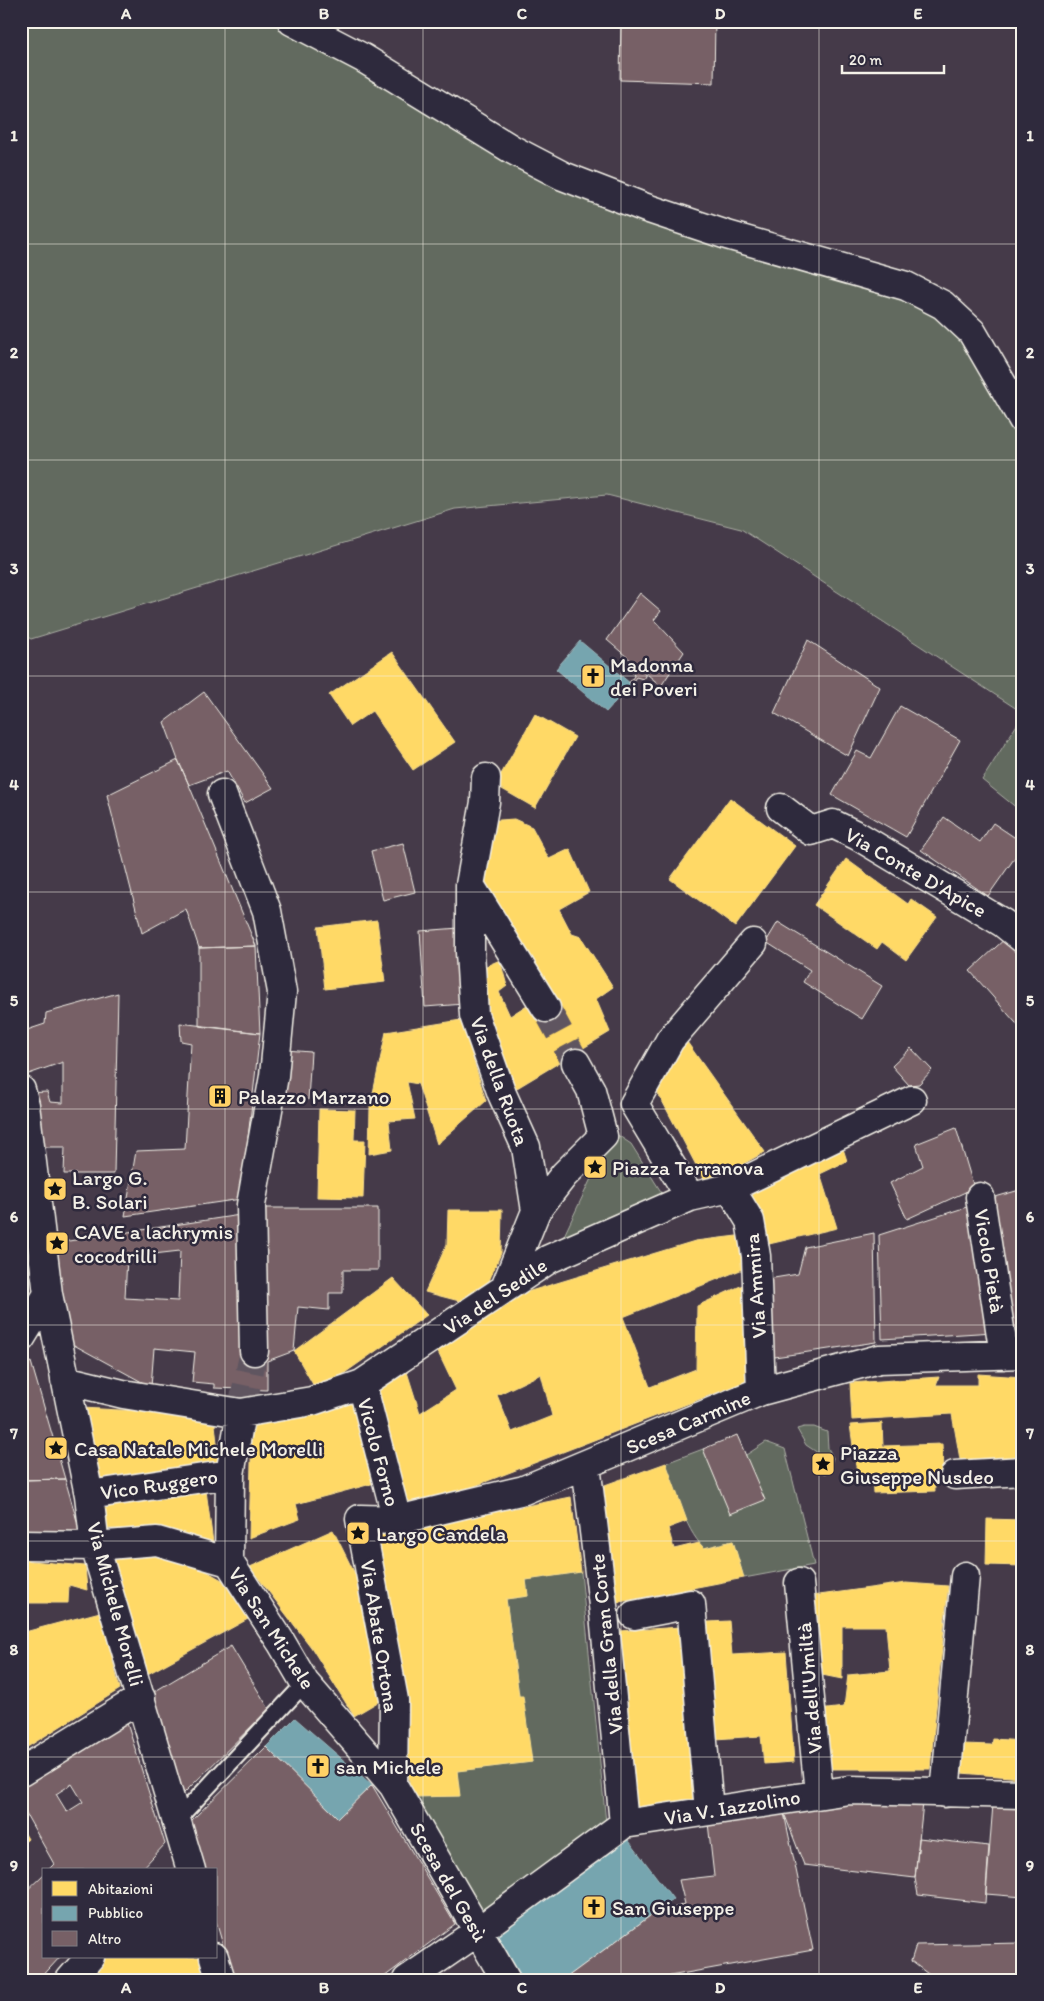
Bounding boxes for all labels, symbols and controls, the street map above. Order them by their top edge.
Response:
text: A [120,4,132,23]
text: B [319,4,330,23]
text: C [517,4,528,23]
text: D [715,4,726,23]
text: E [914,4,923,23]
scale bar [842,42,944,74]
text: 20 m [849,51,883,69]
text: 1 [10,126,18,145]
text: 1 [1026,126,1034,145]
text: 2 [10,343,19,362]
text: 2 [1026,343,1035,362]
text: 3 [10,559,19,578]
text: 3 [1026,559,1035,578]
place label: Madonna dei Poveri [610,652,698,701]
church icon: Madonna dei Poveri [580,663,606,689]
text: 4 [9,775,19,794]
text: 4 [1025,775,1035,794]
street label: Via Conte D'Apice [841,821,991,923]
text: 5 [10,991,19,1010]
text: 5 [1026,991,1035,1010]
street label: Via della Ruota [465,1013,535,1149]
building icon: Palazzo Marzano [207,1083,233,1109]
place label: Palazzo Marzano [238,1084,389,1109]
place icon: Piazza Terranova [582,1154,608,1180]
place label: Piazza Terranova [612,1155,764,1180]
place label: Largo G. B. Solari [72,1165,148,1214]
place icon: Largo G. B. Solari [42,1176,68,1202]
text: 6 [10,1207,19,1226]
street label: Vicolo Pietà [969,1207,1011,1315]
text: 6 [1026,1207,1035,1226]
place label: CAVE a lachrymis cocodrilli [74,1219,233,1268]
place icon: CAVE a lachrymis cocodrilli [44,1230,70,1256]
street label: Via Ammira [739,1232,771,1339]
street label: Via del Sedile [438,1252,552,1340]
street label: Scesa Carmine [622,1384,754,1459]
street label: Vicolo Forno [353,1395,405,1509]
text: 7 [9,1424,18,1443]
text: 7 [1025,1424,1034,1443]
place icon: Casa Natale Michele Morelli [43,1435,69,1461]
place label: Casa Natale Michele Morelli [74,1436,323,1461]
place label: Piazza Giuseppe Nusdeo [840,1440,994,1489]
place icon: Piazza Giuseppe Nusdeo [810,1451,836,1477]
street label: Vico Ruggero [99,1463,219,1505]
street label: Via Michele Morelli [82,1519,150,1689]
place icon: Largo Candela [345,1520,371,1546]
place label: Largo Candela [376,1521,506,1546]
street label: Via della Gran Corte [584,1552,628,1736]
street label: Via Abate Ortona [356,1558,404,1715]
street label: Via San Michele [223,1562,321,1694]
street label: Via dell'Umiltà [791,1621,827,1755]
text: 8 [10,1640,19,1659]
text: 8 [1026,1640,1035,1659]
church icon: san Michele [305,1753,331,1779]
place label: san Michele [336,1754,441,1779]
street label: Via V. Iazzolino [662,1784,802,1830]
street label: Scesa del Gesù [405,1818,493,1946]
text: 9 [10,1856,18,1875]
text: 9 [1026,1856,1034,1875]
legend [42,1868,218,1958]
text: Abitazioni [88,1880,153,1898]
church icon: San Giuseppe [581,1894,607,1920]
place label: San Giuseppe [612,1895,734,1920]
text: Pubblico [88,1904,143,1922]
text: Altro [88,1930,121,1948]
text: A [120,1978,132,1997]
text: B [319,1978,330,1997]
text: C [517,1978,528,1997]
text: D [715,1978,726,1997]
text: E [914,1978,923,1997]

